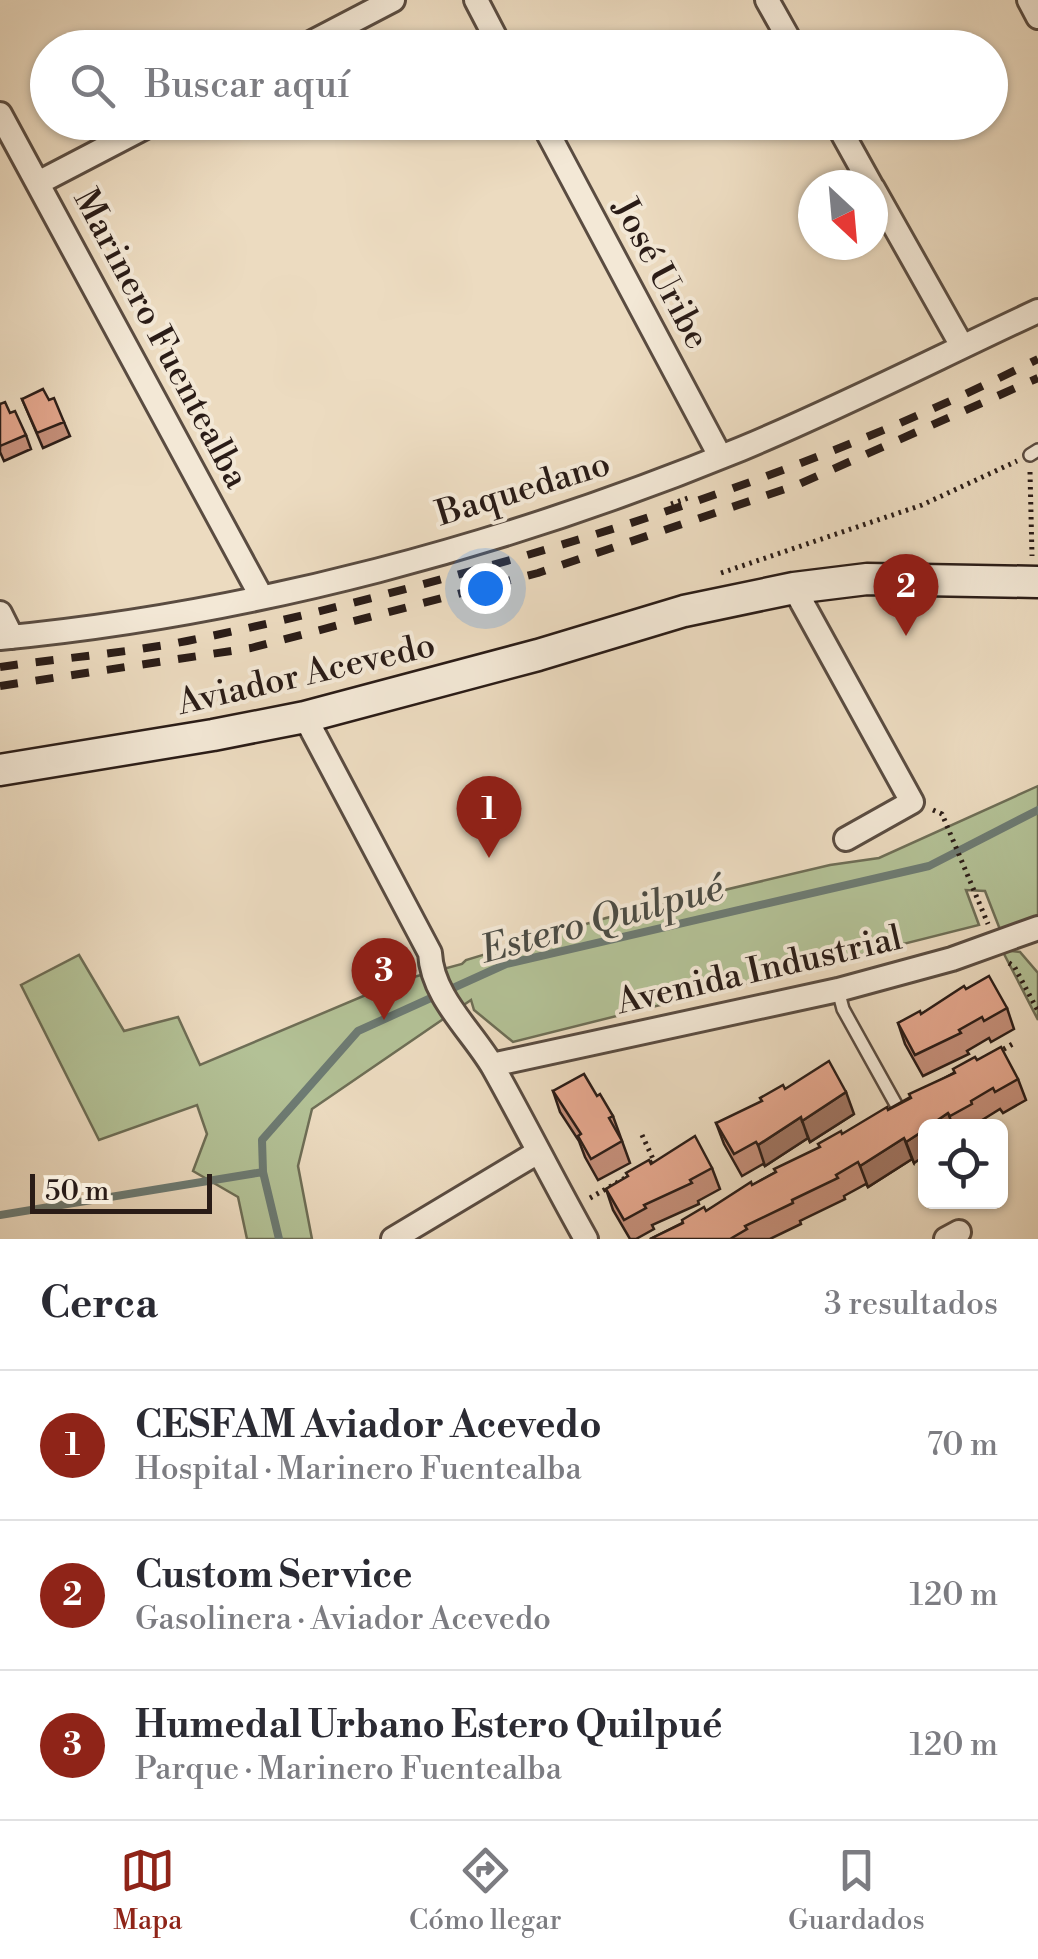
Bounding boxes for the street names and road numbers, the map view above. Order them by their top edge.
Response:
street label: Marinero Fuentealba [64,182,258,496]
street label: José Uribe [602,189,718,357]
street label: Baquedano [430,443,616,537]
street label: Aviador Acevedo [172,624,439,725]
street label: Avenida Industrial [612,917,906,1024]

